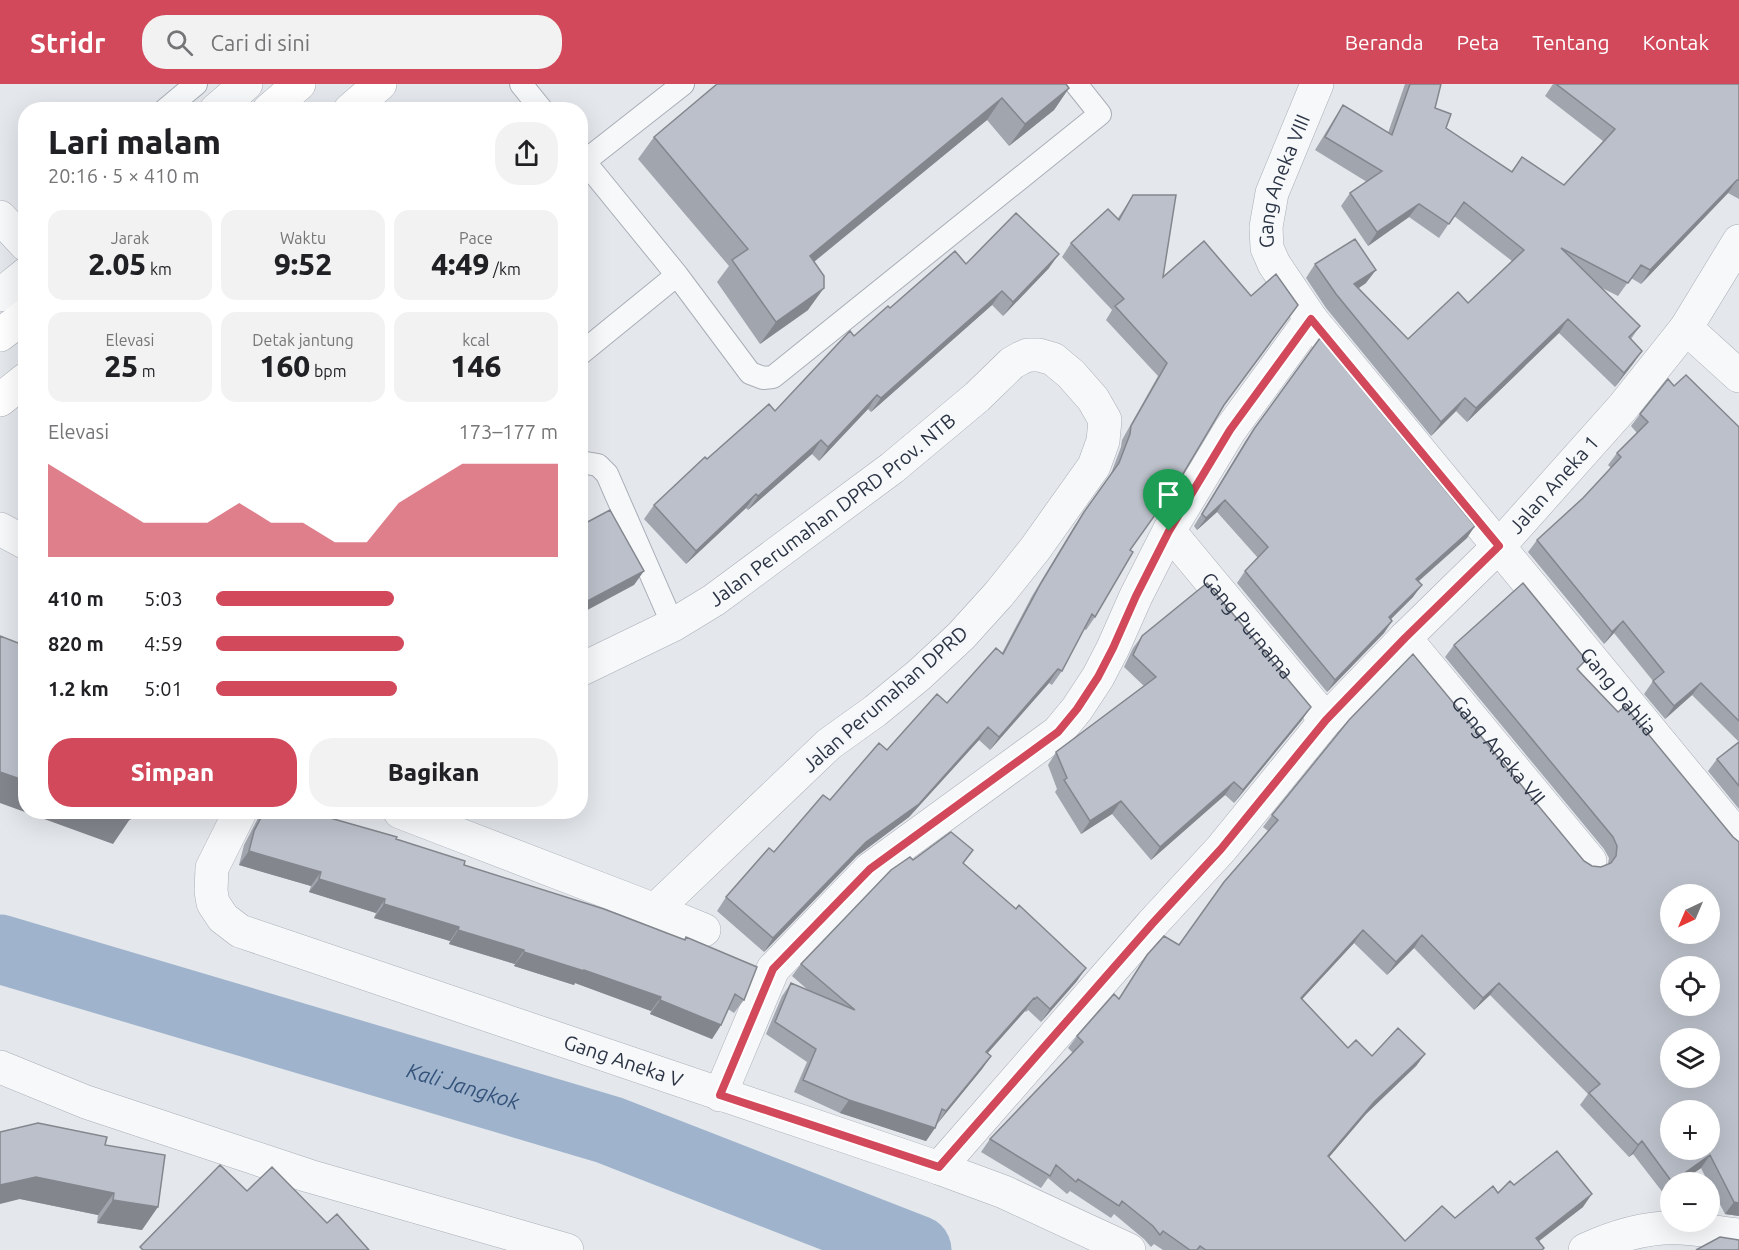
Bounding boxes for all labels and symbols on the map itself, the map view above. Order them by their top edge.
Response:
street label: Gang Aneka VIII [1254,111,1314,249]
street label: Jalan Perumahan DPRD Prov. NTB [704,408,960,611]
street label: Jalan Aneka 1 [1504,430,1603,538]
pin [1143,469,1194,531]
street label: Gang Purnama [1197,567,1299,683]
street label: Jalan Perumahan DPRD [797,621,972,777]
street label: Gang Dahlia [1576,643,1662,740]
street label: Gang Aneka VII [1447,691,1550,809]
north arrow [1660,884,1720,944]
street label: Gang Aneka V [561,1030,686,1091]
water label: Kali Jangkok [404,1058,523,1114]

